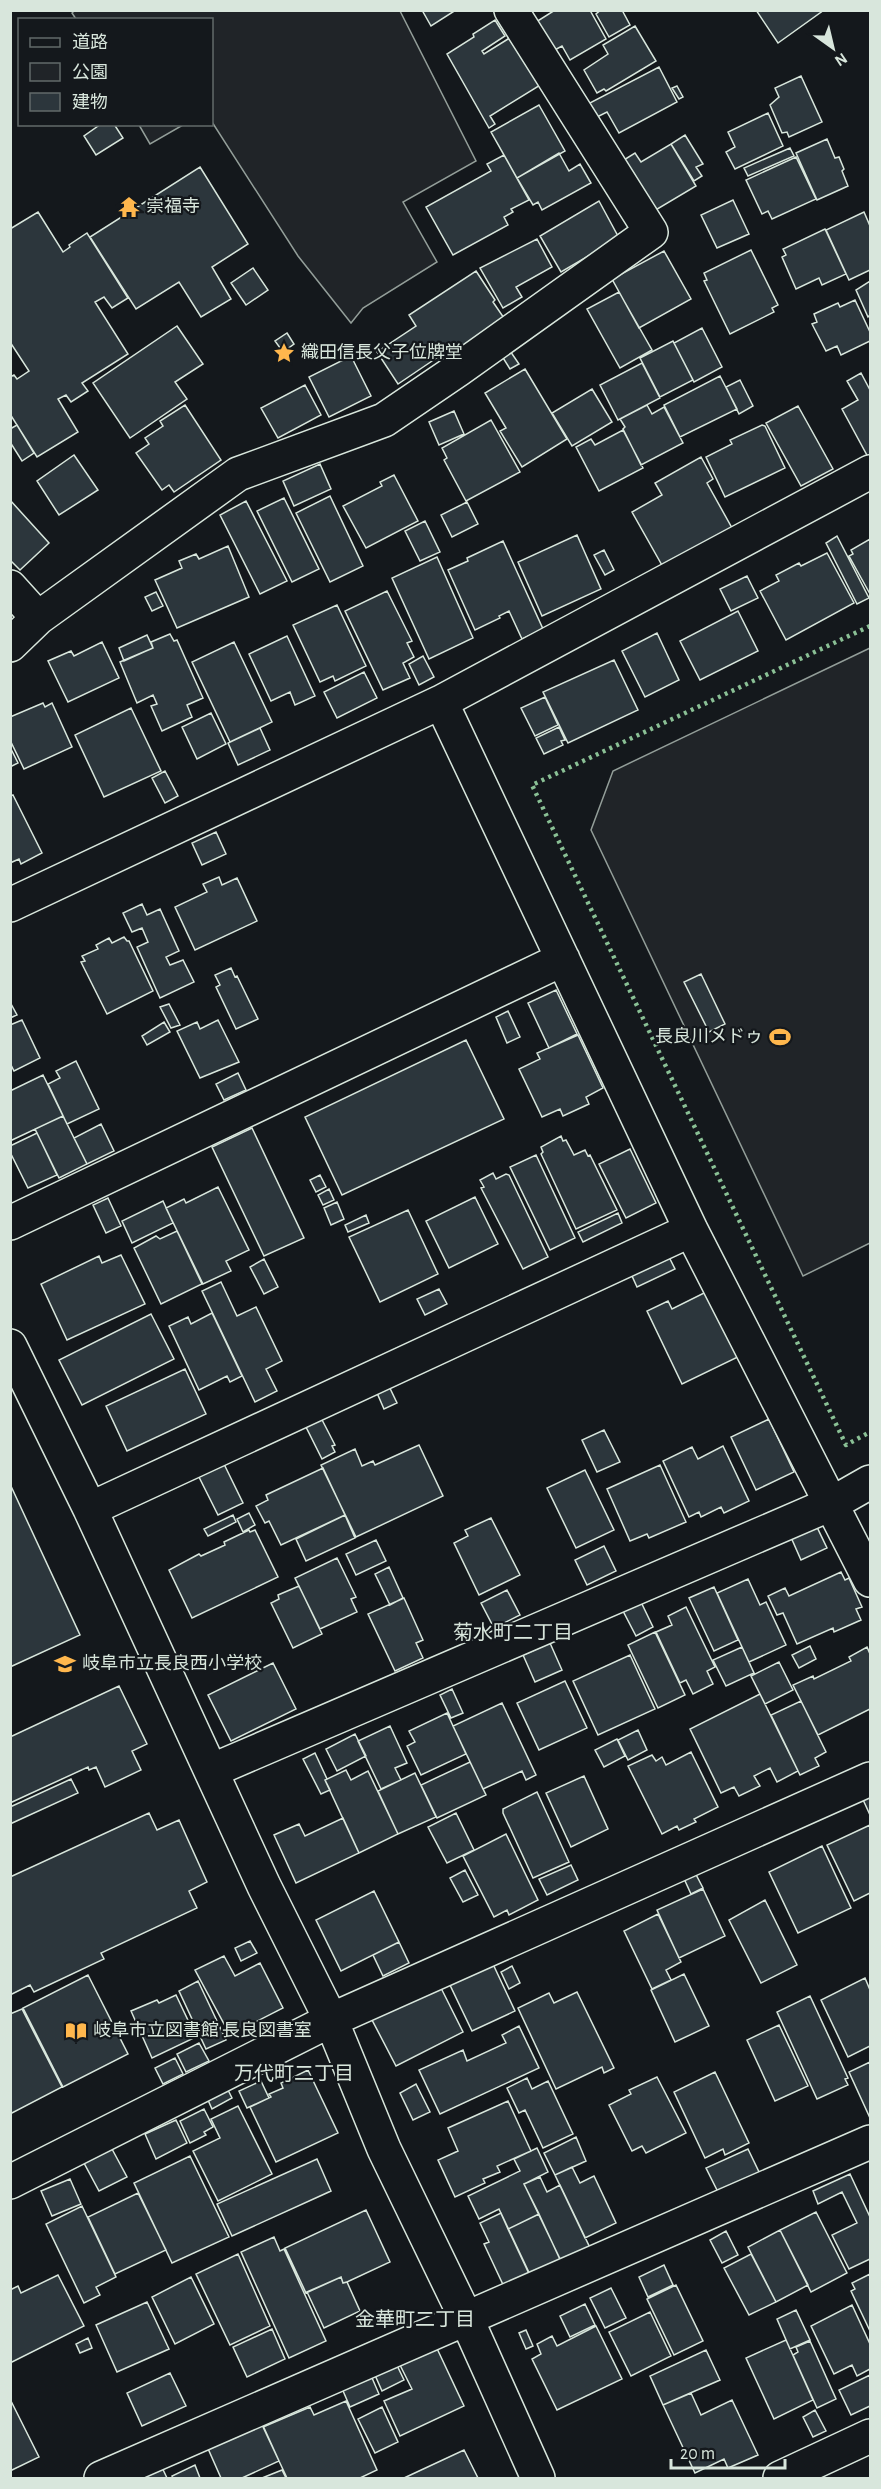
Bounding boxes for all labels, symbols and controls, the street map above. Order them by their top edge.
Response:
legend [18,18,213,126]
north arrow [803,18,863,78]
text: 道路 [72,32,108,52]
text: N [832,50,850,69]
text: 公園 [72,63,108,82]
text: 建物 [72,92,108,112]
temple icon: 崇福寺 [117,195,141,219]
place label: 崇福寺 [146,197,200,216]
place icon: 織田信長父子位牌堂 [272,341,296,365]
place label: 織田信長父子位牌堂 [301,342,463,362]
sports icon: 長良川メドゥ [768,1025,792,1049]
place label: 長良川メドゥ [655,1027,763,1046]
district label: 菊水町二丁目 [453,1622,573,1643]
school or university icon: 岐阜市立長良西小学校 [53,1652,77,1676]
place label: 岐阜市立長良西小学校 [82,1653,262,1673]
library icon: 岐阜市立図書館 長良図書室 [64,2019,88,2043]
place label: 岐阜市立図書館 長良図書室 [93,2021,312,2040]
district label: 万代町二丁目 [234,2063,354,2084]
district label: 金華町二丁目 [355,2309,475,2330]
scale bar [671,2432,785,2470]
text: 20 m [680,2445,715,2463]

